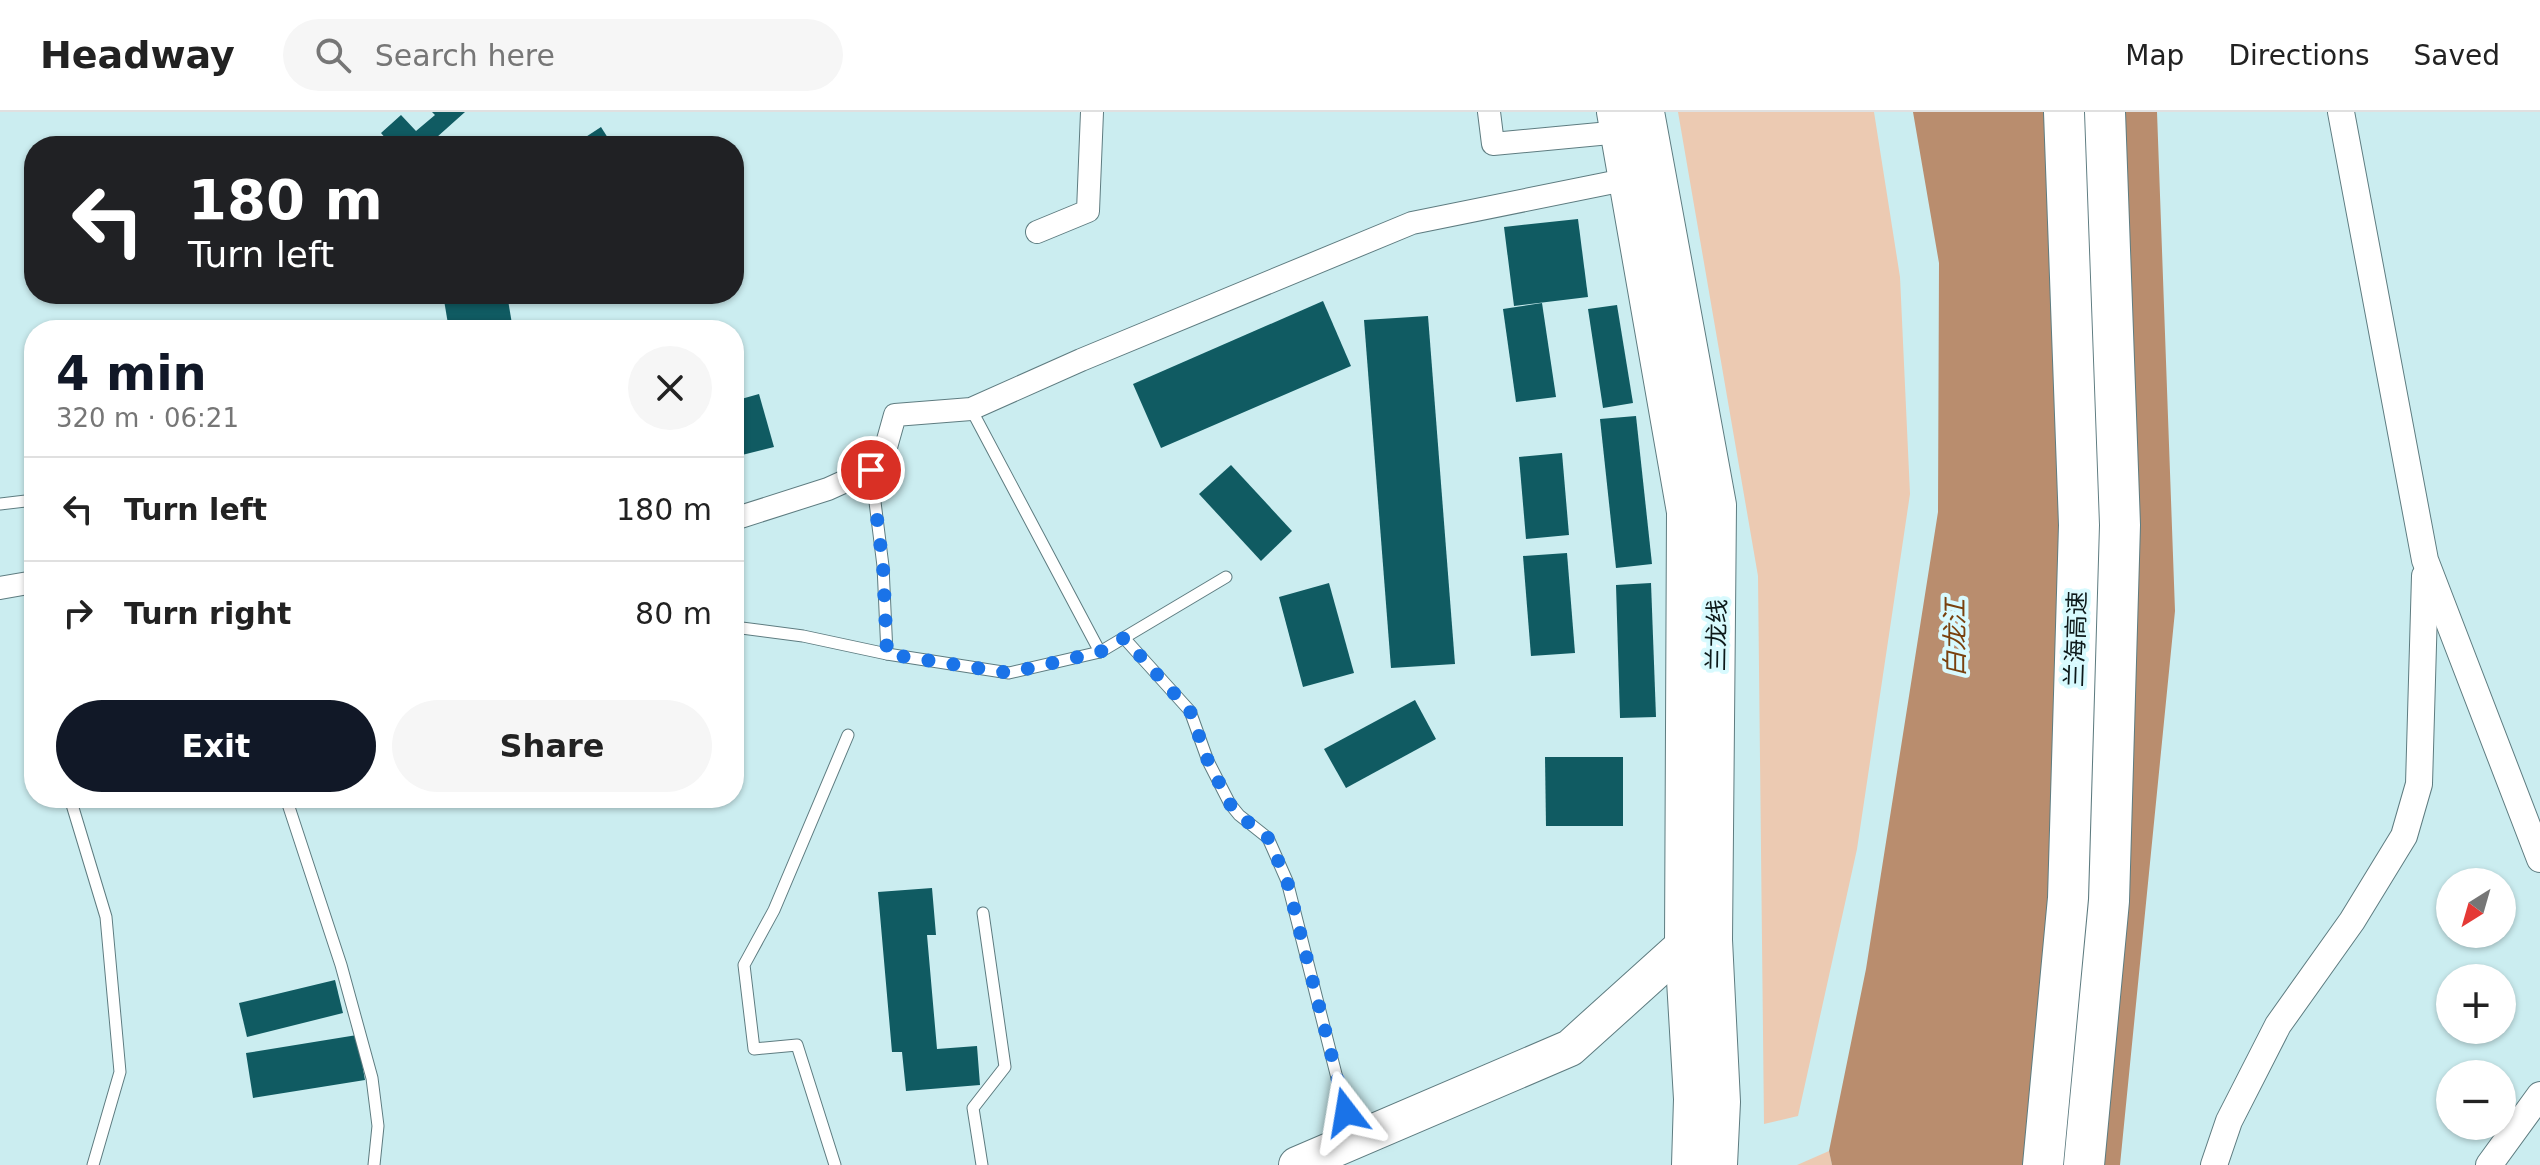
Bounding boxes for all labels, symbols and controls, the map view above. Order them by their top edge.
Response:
search box [283,19,843,91]
text: Headway [40,33,235,77]
icon: search [311,33,355,77]
text: Search here [375,38,555,73]
text: Map [2125,39,2184,72]
text: Directions [2228,39,2369,72]
text: Saved [2413,39,2500,72]
text: 180 m [188,167,383,232]
icon: left [56,168,160,272]
text: Turn left [188,234,334,275]
text: 4 min [56,345,207,401]
button: close [628,346,712,430]
text: 320 m · 06:21 [56,403,239,433]
pin [837,436,905,504]
icon: arrive [849,448,893,492]
icon: left [56,487,100,531]
text: Turn left [124,492,267,527]
text: 180 m [616,492,712,527]
icon: right [56,591,100,635]
street label: 兰海高速 [2060,591,2092,687]
text: Turn right [124,596,291,631]
text: 80 m [635,596,712,631]
water label: 白龙江 [1940,596,1970,677]
street label: 兰龙线 [1702,599,1732,671]
button: Exit [56,700,376,792]
button: Share [392,700,712,792]
north arrow [2436,868,2516,948]
map controls [2436,868,2516,1140]
button: + [2436,964,2516,1044]
button: − [2436,1060,2516,1140]
position arrow [1304,1070,1388,1154]

